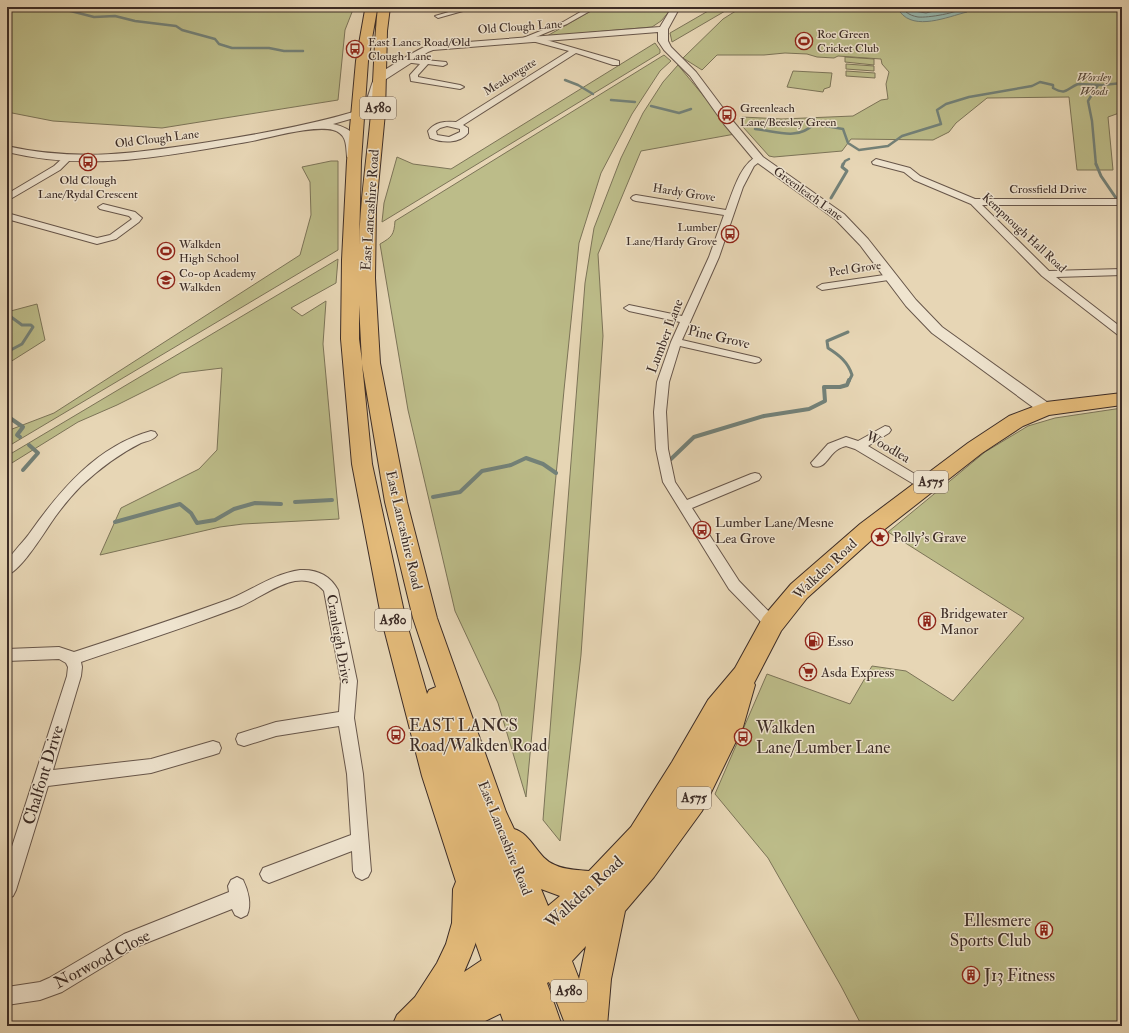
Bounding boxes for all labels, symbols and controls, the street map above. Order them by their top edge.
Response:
street label: Old Clough Lane [477,17,563,37]
place label: Roe Green Cricket Club [817,27,879,56]
sports icon: Roe Green Cricket Club [794,31,814,51]
place label: East Lancs Road/Old Clough Lane [368,35,470,64]
bus stop icon: East Lancs Road/Old Clough Lane [345,39,365,59]
street label: Meadowgate [481,55,539,99]
park label: Worsley Woods [1077,70,1112,99]
road number: A580 [360,97,396,119]
place label: Greenleach Lane/Beesley Green [740,101,837,130]
bus stop icon: Greenleach Lane/Beesley Green [717,105,737,125]
street label: Old Clough Lane [114,126,200,152]
street label: East Lancashire Road [357,149,383,271]
bus stop icon: Old Clough Lane/Rydal Crescent [78,152,98,172]
street label: Greenleach Lane [770,164,846,224]
place label: Old Clough Lane/Rydal Crescent [38,173,138,202]
street label: Hardy Grove [652,181,716,205]
street label: Crossfield Drive [1009,182,1087,197]
street label: Kempnough Hall Road [979,190,1069,276]
place label: Lumber Lane/Hardy Grove [626,220,718,249]
bus stop icon: Lumber Lane/Hardy Grove [720,224,740,244]
place label: Walkden High School [178,237,239,266]
sports icon: Walkden High School [156,241,176,261]
street label: Peel Grove [828,258,882,280]
place label: Co-op Academy Walkden [178,266,256,295]
school or university icon: Co-op Academy Walkden [156,270,176,290]
street label: Lumber Lane [643,296,687,375]
street label: Pine Grove [686,322,752,352]
street label: Woodlea [862,427,913,467]
street label: East Lancashire Road [382,469,426,591]
road number: A575 [914,471,948,493]
place label: Lumber Lane/Mesne Lea Grove [715,514,834,547]
bus stop icon: Lumber Lane/Mesne Lea Grove [692,520,712,540]
place icon: Polly's Grave [870,527,890,547]
place label: Polly's Grave [893,529,967,547]
street label: Walkden Road [789,535,860,604]
street label: Cranleigh Drive [323,593,355,685]
place label: Bridgewater Manor [940,605,1008,638]
road number: A580 [375,609,411,631]
building icon: Bridgewater Manor [917,611,937,631]
fuel station icon: Esso [804,631,824,651]
place label: Esso [827,633,854,650]
supermarket icon: Asda Express [798,662,818,682]
place label: Asda Express [820,664,894,682]
place label: EAST LANCS Road/Walkden Road [409,715,548,756]
place label: Walkden Lane/Lumber Lane [755,717,890,758]
street label: Chalfont Drive [18,723,68,827]
bus stop icon: EAST LANCS Road/Walkden Road [386,725,406,745]
bus stop icon: Walkden Lane/Lumber Lane [733,727,753,747]
street label: East Lancashire Road [474,778,536,898]
road number: A575 [677,787,711,809]
street label: Walkden Road [540,851,628,933]
place label: Ellesmere Sports Club [950,910,1031,952]
building icon: Ellesmere Sports Club [1034,920,1054,940]
street label: Norwood Close [50,925,154,993]
building icon: J13 Fitness [961,965,981,985]
place label: J13 Fitness [983,965,1055,987]
road number: A580 [551,980,587,1002]

